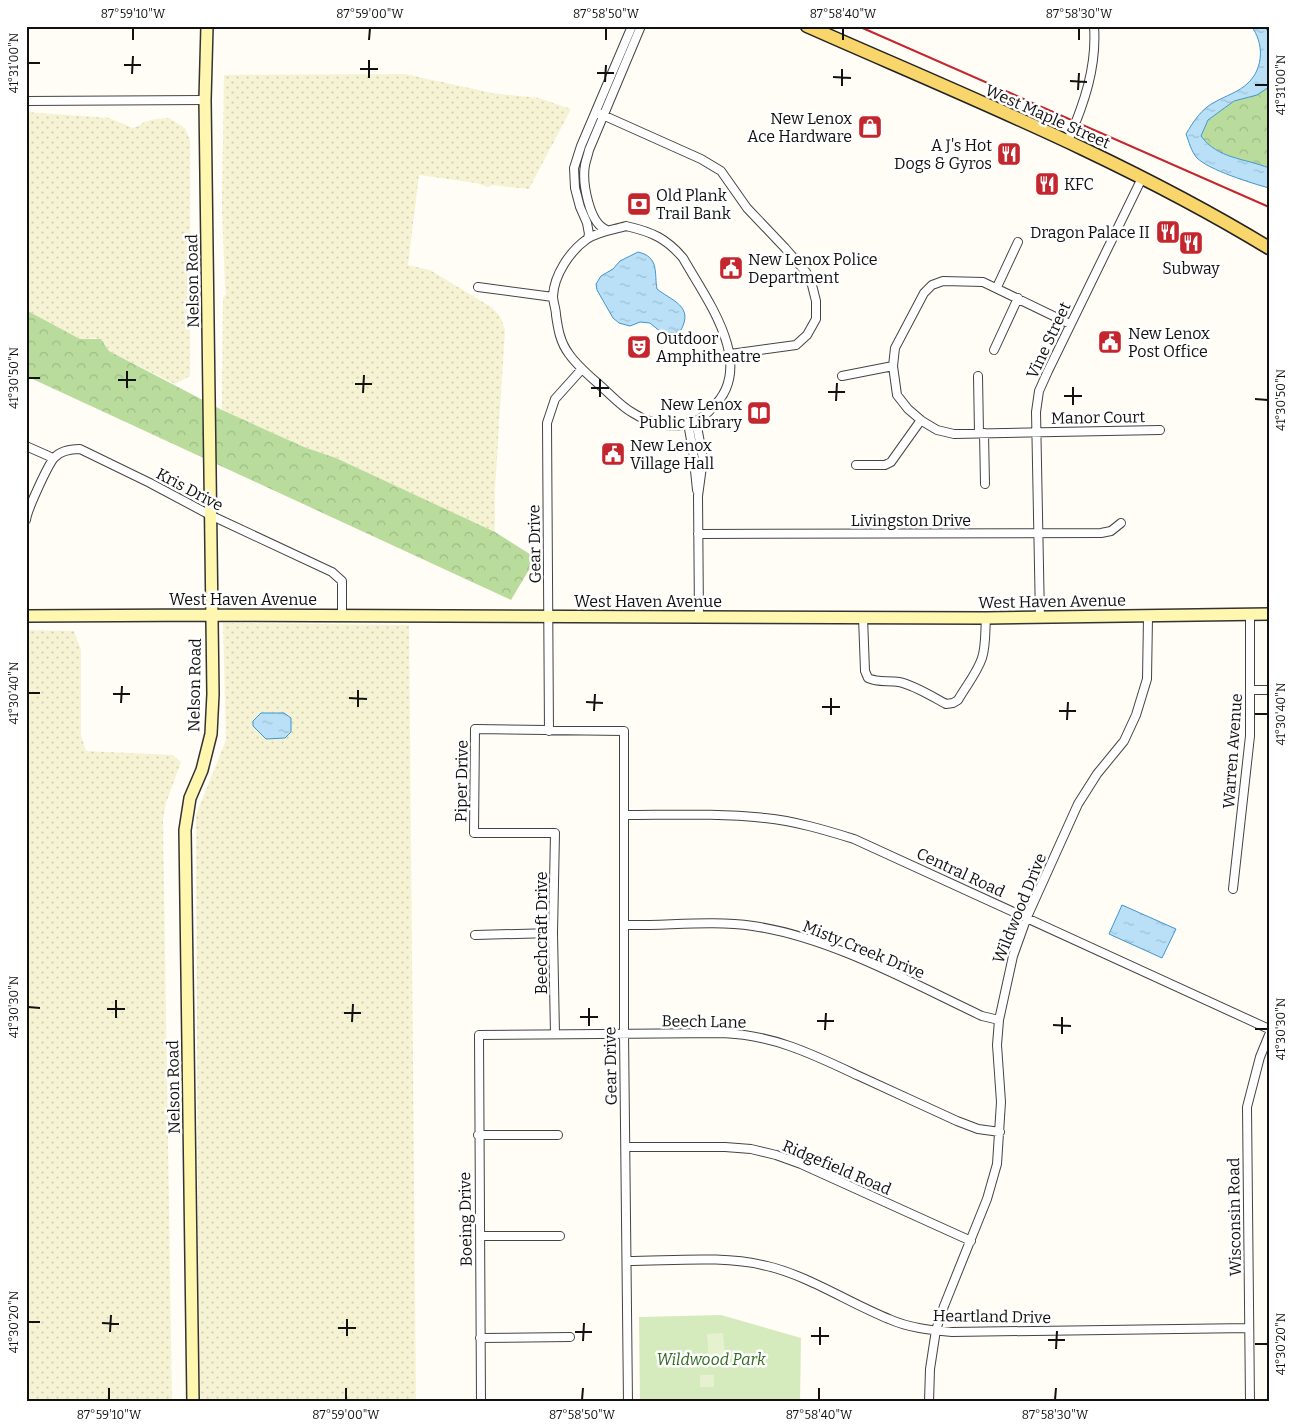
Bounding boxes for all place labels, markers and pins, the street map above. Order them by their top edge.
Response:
place label: New Lenox Ace Hardware [747,109,852,146]
shop icon: New Lenox Ace Hardware [857,114,883,140]
place label: A J's Hot Dogs & Gyros [894,136,992,173]
restaurant icon: A J's Hot Dogs & Gyros [996,141,1022,167]
restaurant icon: KFC [1034,171,1060,197]
place label: KFC [1064,175,1094,194]
place label: Old Plank Trail Bank [656,186,731,223]
bank icon: Old Plank Trail Bank [626,191,652,217]
restaurant icon: Dragon Palace II [1155,219,1181,245]
place label: Dragon Palace II [1030,223,1150,242]
restaurant icon: Subway [1178,230,1204,256]
place label: New Lenox Police Department [748,250,878,287]
public building icon: New Lenox Police Department [718,255,744,281]
place label: Subway [1162,259,1220,278]
place label: New Lenox Post Office [1128,324,1210,361]
place label: Outdoor Amphitheatre [656,329,761,366]
public building icon: New Lenox Post Office [1097,329,1123,355]
theatre icon: Outdoor Amphitheatre [626,334,652,360]
place label: New Lenox Public Library [639,395,743,432]
library icon: New Lenox Public Library [746,400,772,426]
place label: New Lenox Village Hall [630,436,714,473]
public building icon: New Lenox Village Hall [600,441,626,467]

